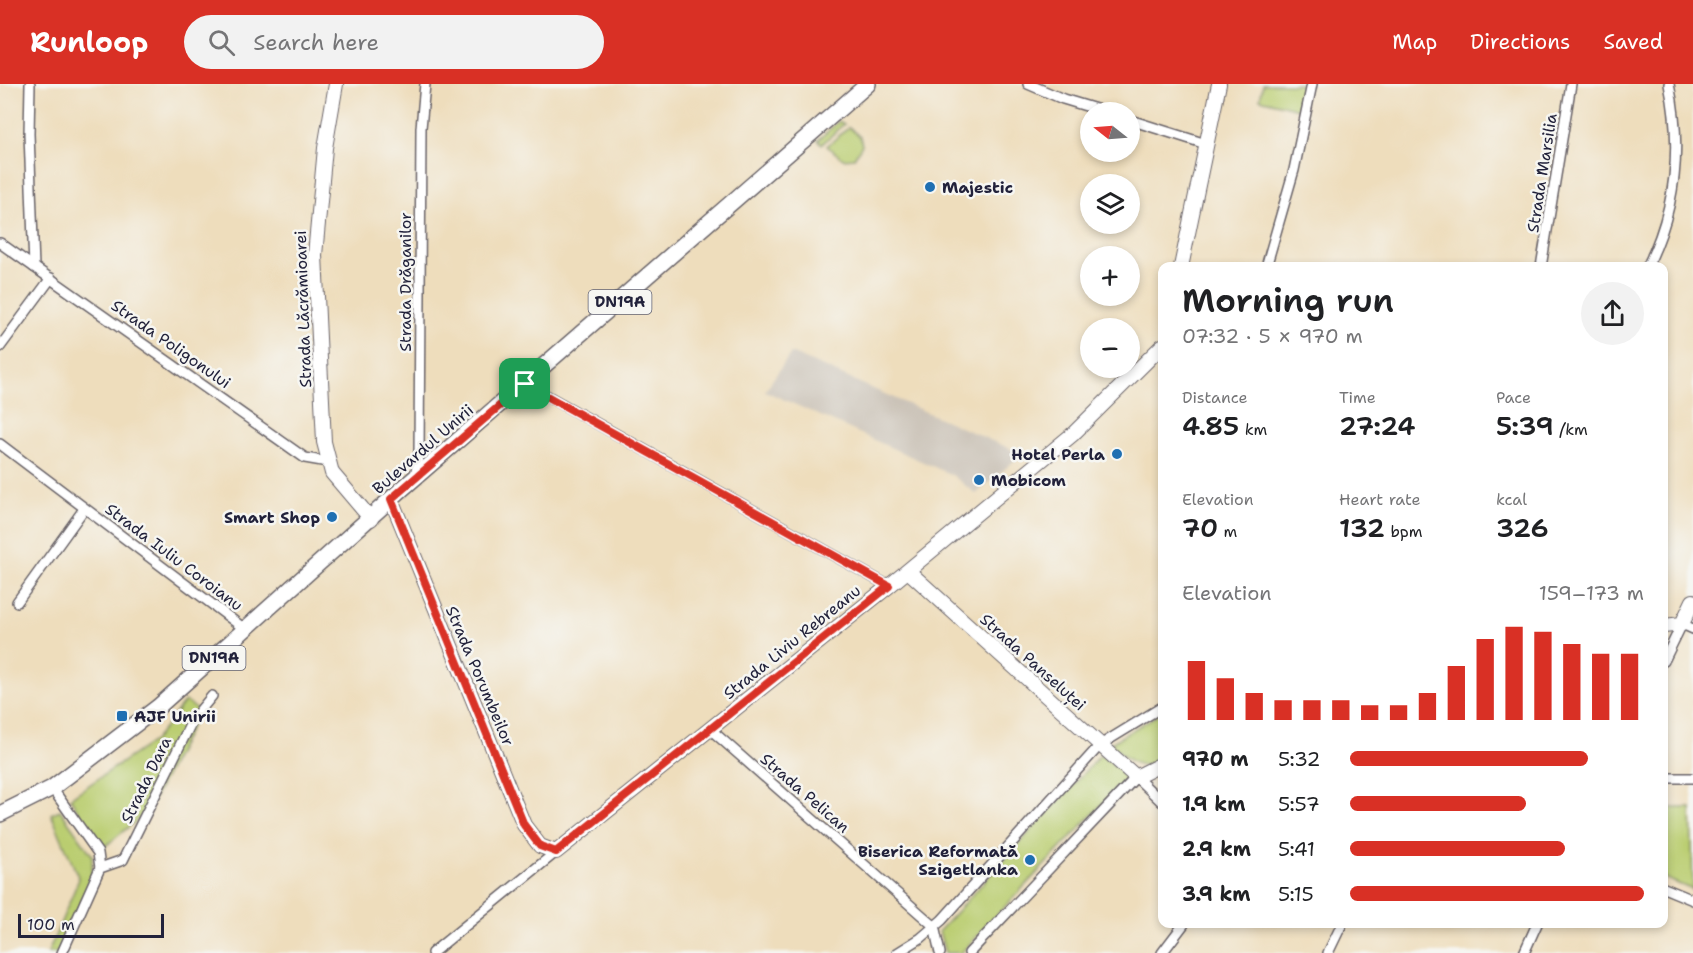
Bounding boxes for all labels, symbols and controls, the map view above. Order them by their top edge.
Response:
search box [184,15,604,69]
text: Runloop [30,23,148,61]
icon: search [205,26,238,59]
text: Search here [253,28,379,57]
text: Map [1392,28,1437,56]
text: Directions [1470,28,1570,56]
text: Saved [1603,28,1663,56]
north arrow [1080,102,1140,162]
map controls [1080,102,1140,378]
street label: Strada Marsilia [1522,112,1562,234]
button: layers [1080,174,1140,234]
place label: Majestic [942,177,1013,198]
marker: Majestic [923,180,937,194]
street label: Strada Drăganilor [395,212,416,352]
street label: Strada Lăcrămioarei [290,230,316,388]
button: + [1080,246,1140,306]
text: Morning run [1182,278,1394,323]
button: share [1581,282,1644,345]
road number: DN19A [588,290,652,314]
street label: Strada Poligonului [107,295,235,393]
button: − [1080,318,1140,378]
text: 07:32 · 5 × 970 m [1182,323,1363,349]
pin [499,358,550,409]
icon: arrive [508,367,541,400]
text: Distance [1182,387,1248,408]
text: Time [1339,387,1376,408]
text: Pace [1496,387,1531,408]
street label: Bulevardul Unirii [368,399,478,499]
text: 4.85 [1182,408,1239,443]
text: 27:24 [1339,408,1415,443]
text: 5:39 [1496,408,1554,443]
text: km [1239,419,1267,440]
text: /km [1554,419,1588,440]
place label: Hotel Perla [1011,444,1105,465]
marker: Hotel Perla [1110,447,1124,461]
place label: Mobicom [991,470,1066,491]
marker: Mobicom [972,473,986,487]
text: Elevation [1182,489,1254,510]
text: Heart rate [1339,489,1421,510]
text: kcal [1496,489,1527,510]
street label: Strada Iuliu Coroianu [101,498,247,616]
place label: Smart Shop [224,507,320,528]
marker: Smart Shop [325,510,339,524]
text: 70 [1182,510,1218,545]
text: 132 [1339,510,1385,545]
text: 326 [1496,510,1549,545]
text: m [1218,521,1237,542]
text: bpm [1385,521,1423,542]
street label: Strada Liviu Rebreanu [719,580,865,704]
text: Elevation [1182,580,1272,606]
text: 159–173 m [1539,580,1644,606]
street label: Strada Porumbeilor [441,603,519,749]
street label: Strada Panseluței [975,609,1090,716]
road number: DN19A [182,646,246,670]
place label: AJF Unirii [134,706,216,727]
marker: AJF Unirii [115,709,129,723]
street label: Strada Dara [116,733,176,827]
text: 970 m [1182,746,1249,772]
text: 5:32 [1278,746,1321,772]
street label: Strada Pelican [756,748,854,838]
text: 1.9 km [1182,791,1245,817]
text: 5:57 [1278,791,1320,817]
text: 2.9 km [1182,836,1251,862]
text: 5:41 [1278,836,1315,862]
place label: Biserica Reformată Szigetlanka [858,841,1018,880]
marker: Biserica Reformată Szigetlanka [1023,853,1037,867]
text: 3.9 km [1182,881,1251,907]
text: 5:15 [1278,881,1314,907]
scale bar [18,911,164,938]
text: 100 m [27,914,75,935]

